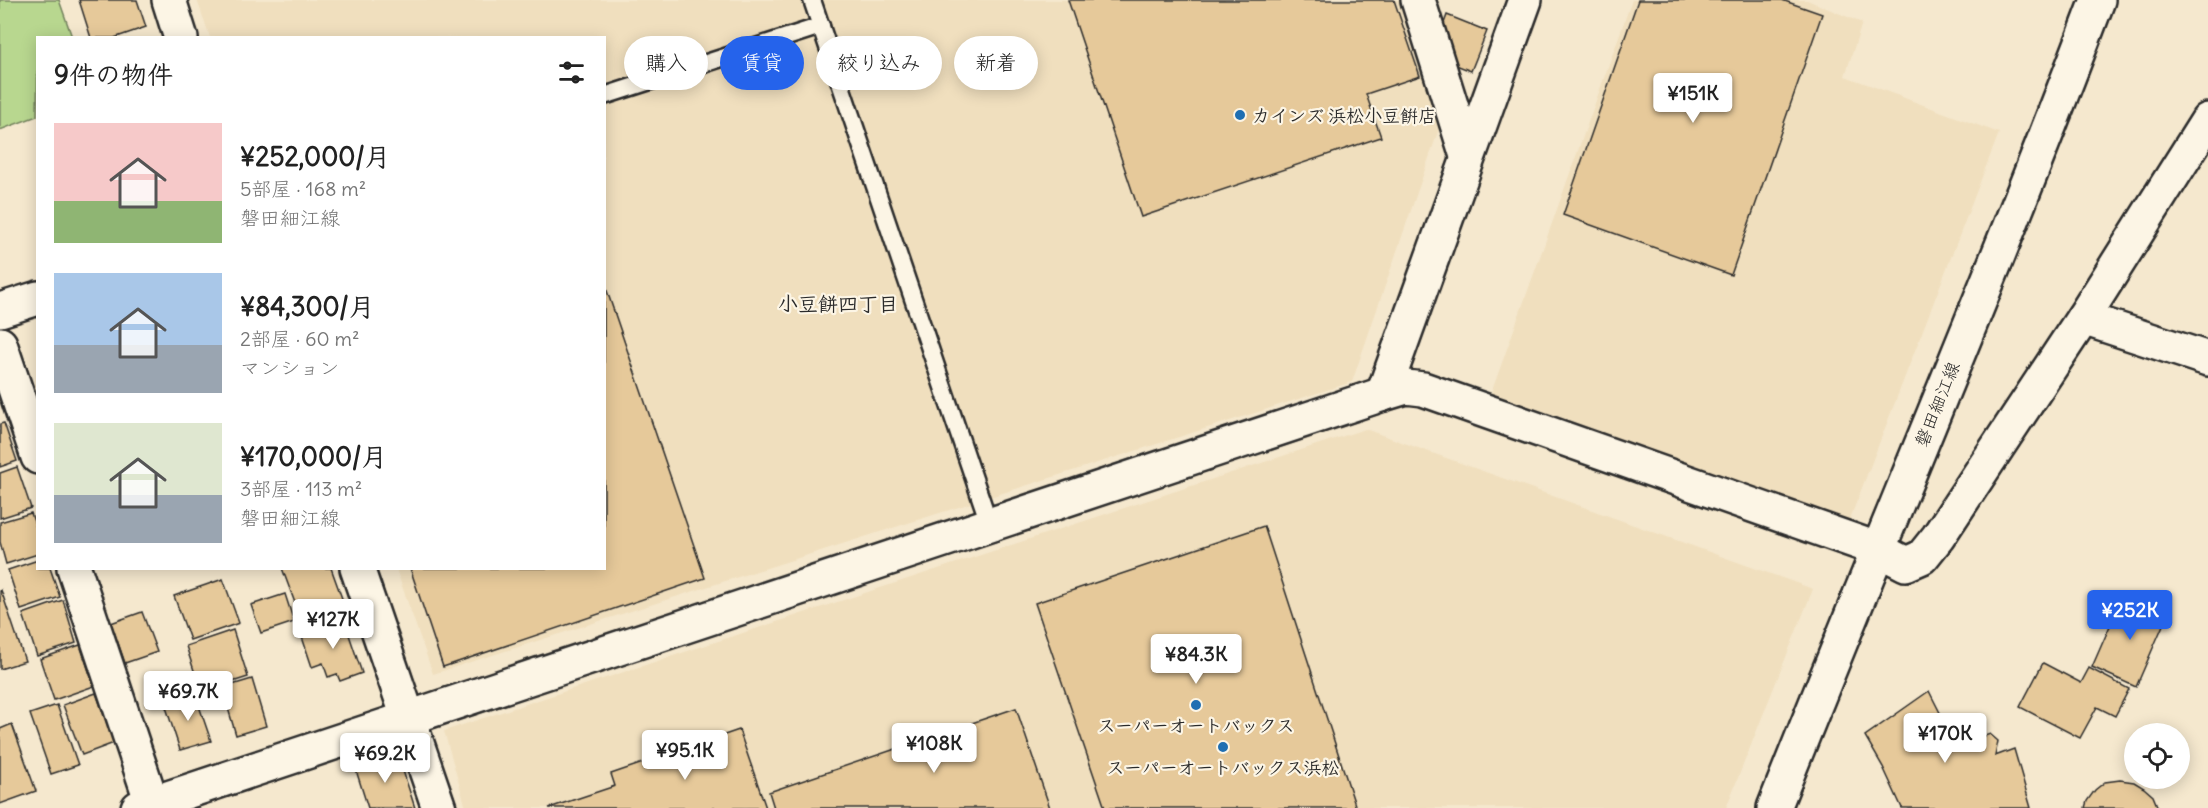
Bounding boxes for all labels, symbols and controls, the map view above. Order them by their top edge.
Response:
chip: 購入 [624,36,708,90]
chip: 賃貸 [720,36,804,90]
chip: 絞り込み [816,36,942,90]
chip: 新着 [954,36,1038,90]
icon: filters [555,56,588,89]
text: 9件の物件 [54,58,173,91]
pin: ¥151K [1651,73,1735,124]
text: ¥151K [1667,80,1719,105]
place label: カインズ 浜松小豆餠店 [1252,104,1436,127]
marker: カインズ 浜松小豆餠店 [1233,108,1247,122]
text: ¥252,000/月 [240,140,391,173]
icon: home [102,147,174,219]
text: 5部屋 · 168 m² [240,176,366,201]
text: 磐田細江線 [240,205,340,230]
text: ¥84,300/月 [240,290,375,323]
district label: 小豆餅四丁目 [778,291,898,316]
icon: home [102,297,174,369]
text: 2部屋 · 60 m² [240,326,359,351]
text: マンション [240,355,339,380]
street label: 磐田細江線 [1909,358,1965,450]
text: ¥170,000/月 [240,440,387,473]
icon: home [102,447,174,519]
text: 3部屋 · 113 m² [240,476,362,501]
text: 磐田細江線 [240,505,340,530]
pin: ¥252K [2088,590,2172,641]
text: ¥252K [2101,597,2159,622]
pin: ¥127K [291,599,375,650]
text: ¥127K [307,606,359,631]
pin: ¥84.3K [1147,634,1245,685]
text: ¥84.3K [1165,641,1227,666]
pin: ¥69.7K [139,671,237,722]
text: ¥69.7K [158,678,218,703]
marker: スーパーオートバックス [1189,698,1203,712]
pin: ¥170K [1903,713,1987,764]
place label: スーパーオートバックス [1098,714,1294,737]
text: ¥170K [1918,720,1972,745]
pin: ¥108K [892,723,976,774]
map controls [2124,723,2190,789]
button: locate [2124,723,2190,789]
pin: ¥95.1K [636,730,734,781]
text: ¥108K [906,730,962,755]
pin: ¥69.2K [336,733,434,784]
text: ¥95.1K [656,737,714,762]
text: ¥69.2K [354,740,416,765]
marker: スーパーオートバックス浜松 [1216,740,1230,754]
place label: スーパーオートバックス浜松 [1107,756,1339,779]

